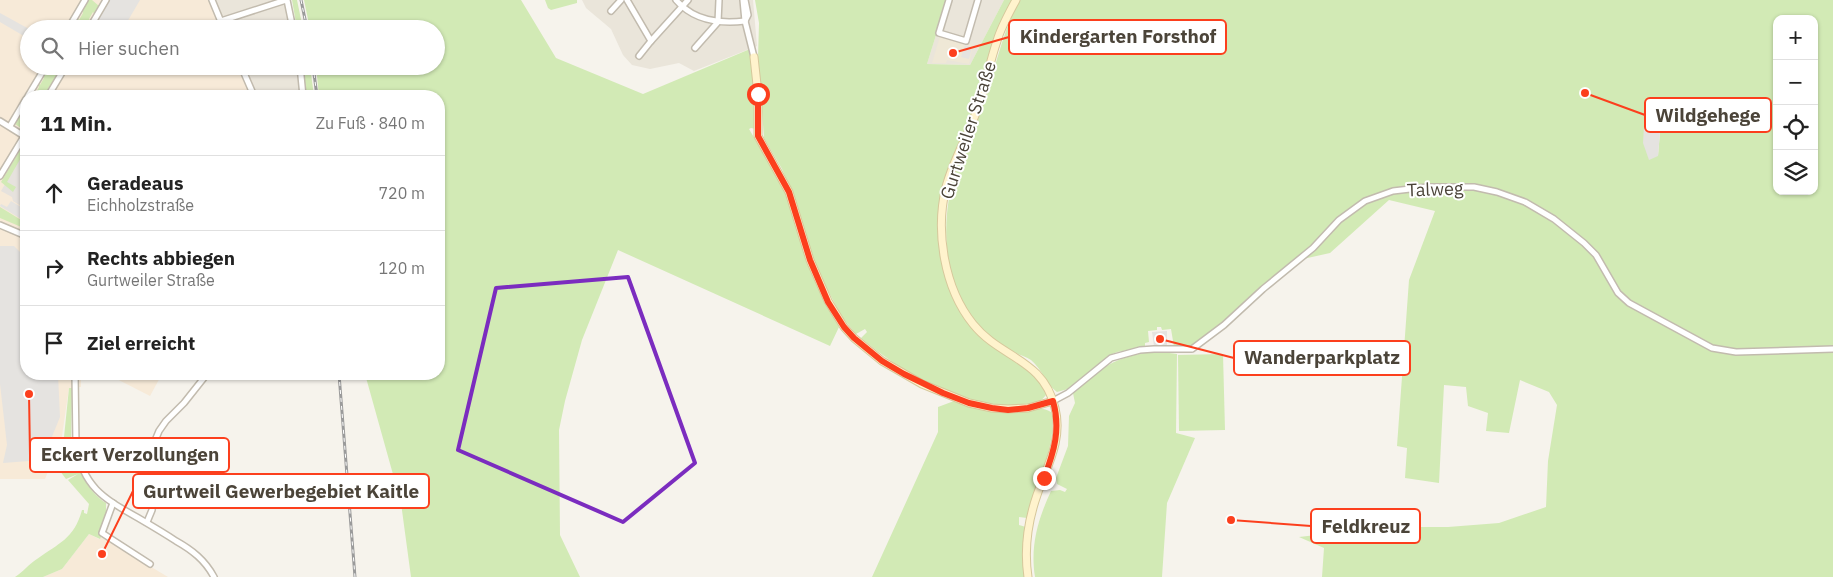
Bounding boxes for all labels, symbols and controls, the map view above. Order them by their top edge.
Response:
map controls [1773,15,1818,195]
button: + [1773,15,1818,60]
search box [20,20,445,75]
callout: Kindergarten Forsthof [1009,20,1226,54]
text: Kindergarten Forsthof [1020,24,1216,48]
icon: search [38,34,66,62]
text: Hier suchen [78,36,180,60]
street label: Gurtweiler Straße [935,58,1001,202]
button: − [1773,60,1818,105]
route start [747,83,770,106]
callout: Wildgehege [1645,98,1771,132]
text: Wildgehege [1655,103,1761,127]
button: locate [1773,105,1818,150]
text: 11 Min. [40,109,112,137]
text: Zu Fuß · 840 m [316,113,425,133]
button: layers [1773,150,1818,195]
text: Geradeaus [87,171,184,195]
street label: Talweg [1406,177,1464,201]
icon: ahead [40,179,68,207]
text: 720 m [378,183,425,203]
text: Eichholzstraße [87,195,194,215]
text: Rechts abbiegen [87,246,235,270]
icon: right [40,254,68,282]
text: 120 m [378,258,425,278]
text: Gurtweiler Straße [87,270,215,290]
icon: arrive [40,329,68,357]
text: Ziel erreicht [87,331,195,355]
callout: Wanderparkplatz [1234,341,1410,375]
text: Wanderparkplatz [1244,345,1400,369]
callout: Eckert Verzollungen [30,438,229,472]
text: Eckert Verzollungen [41,442,219,466]
route end [1033,467,1056,490]
callout: Gurtweil Gewerbegebiet Kaitle [133,474,429,508]
text: Gurtweil Gewerbegebiet Kaitle [143,479,419,503]
callout: Feldkreuz [1311,509,1420,543]
text: Feldkreuz [1322,514,1411,538]

